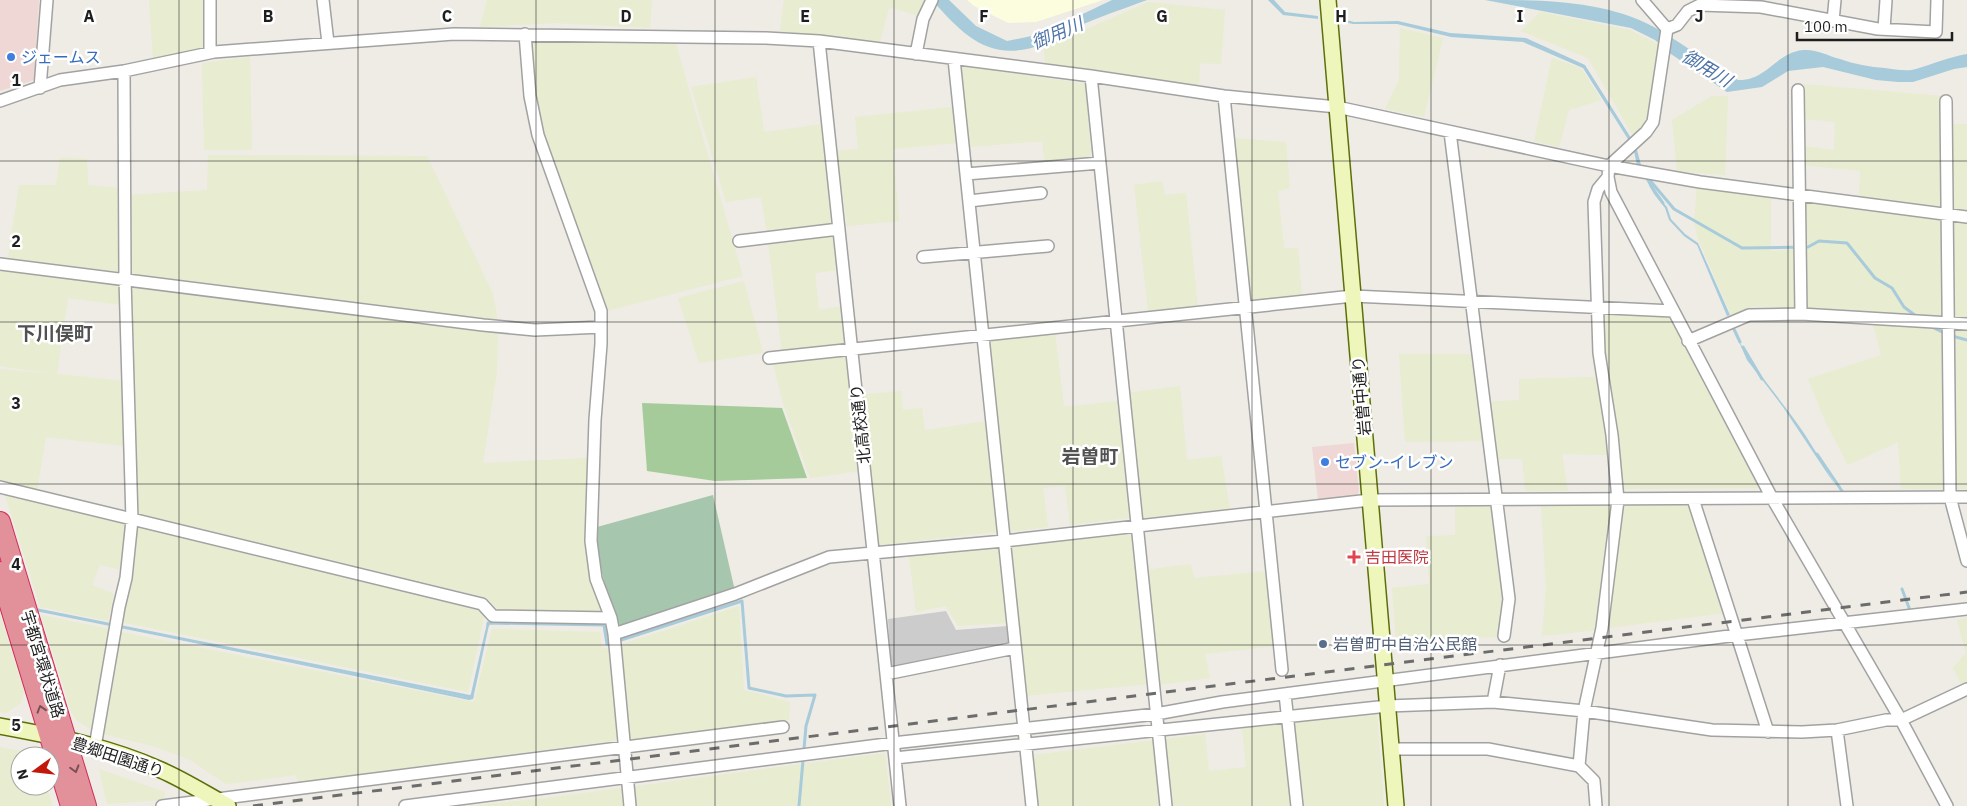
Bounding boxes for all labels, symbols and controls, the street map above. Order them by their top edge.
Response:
text: A [84,6,95,26]
text: B [263,6,274,26]
text: C [442,6,452,26]
text: D [620,6,632,26]
text: E [800,6,810,26]
text: F [979,6,989,26]
text: G [1156,6,1168,26]
text: H [1335,6,1347,26]
text: I [1517,6,1524,26]
text: J [1695,6,1703,26]
scale bar [1797,10,1952,42]
water label: 御用川 [1028,11,1088,54]
text: 100 m [1804,17,1848,36]
water label: 御用川 [1678,44,1738,93]
place label: ジェームス [21,47,101,67]
marker: ジェームス [5,51,17,63]
text: 1 [11,70,21,90]
text: 2 [11,231,21,251]
district label: 下川俣町 [17,321,93,345]
street label: 岩曽中通り [1348,355,1374,437]
street label: 北高校通り [846,383,874,465]
text: 3 [11,393,21,413]
district label: 岩曽町 [1061,444,1119,468]
place label: セブン-イレブン [1335,452,1453,472]
marker: セブン-イレブン [1319,456,1331,468]
place label: 吉田医院 [1365,547,1429,567]
marker: 吉田医院 [1347,550,1361,564]
text: 4 [11,554,21,574]
street label: 宇都宮環状道路 [17,608,69,720]
place label: 岩曽町中自治公民館 [1333,634,1477,654]
marker: 岩曽町中自治公民館 [1317,638,1329,650]
one-way arrow [37,705,47,714]
text: 5 [11,715,21,735]
street label: 豊郷田園通り [69,733,167,781]
north arrow [10,746,60,796]
one-way arrow [70,765,80,773]
text: N [12,767,32,782]

